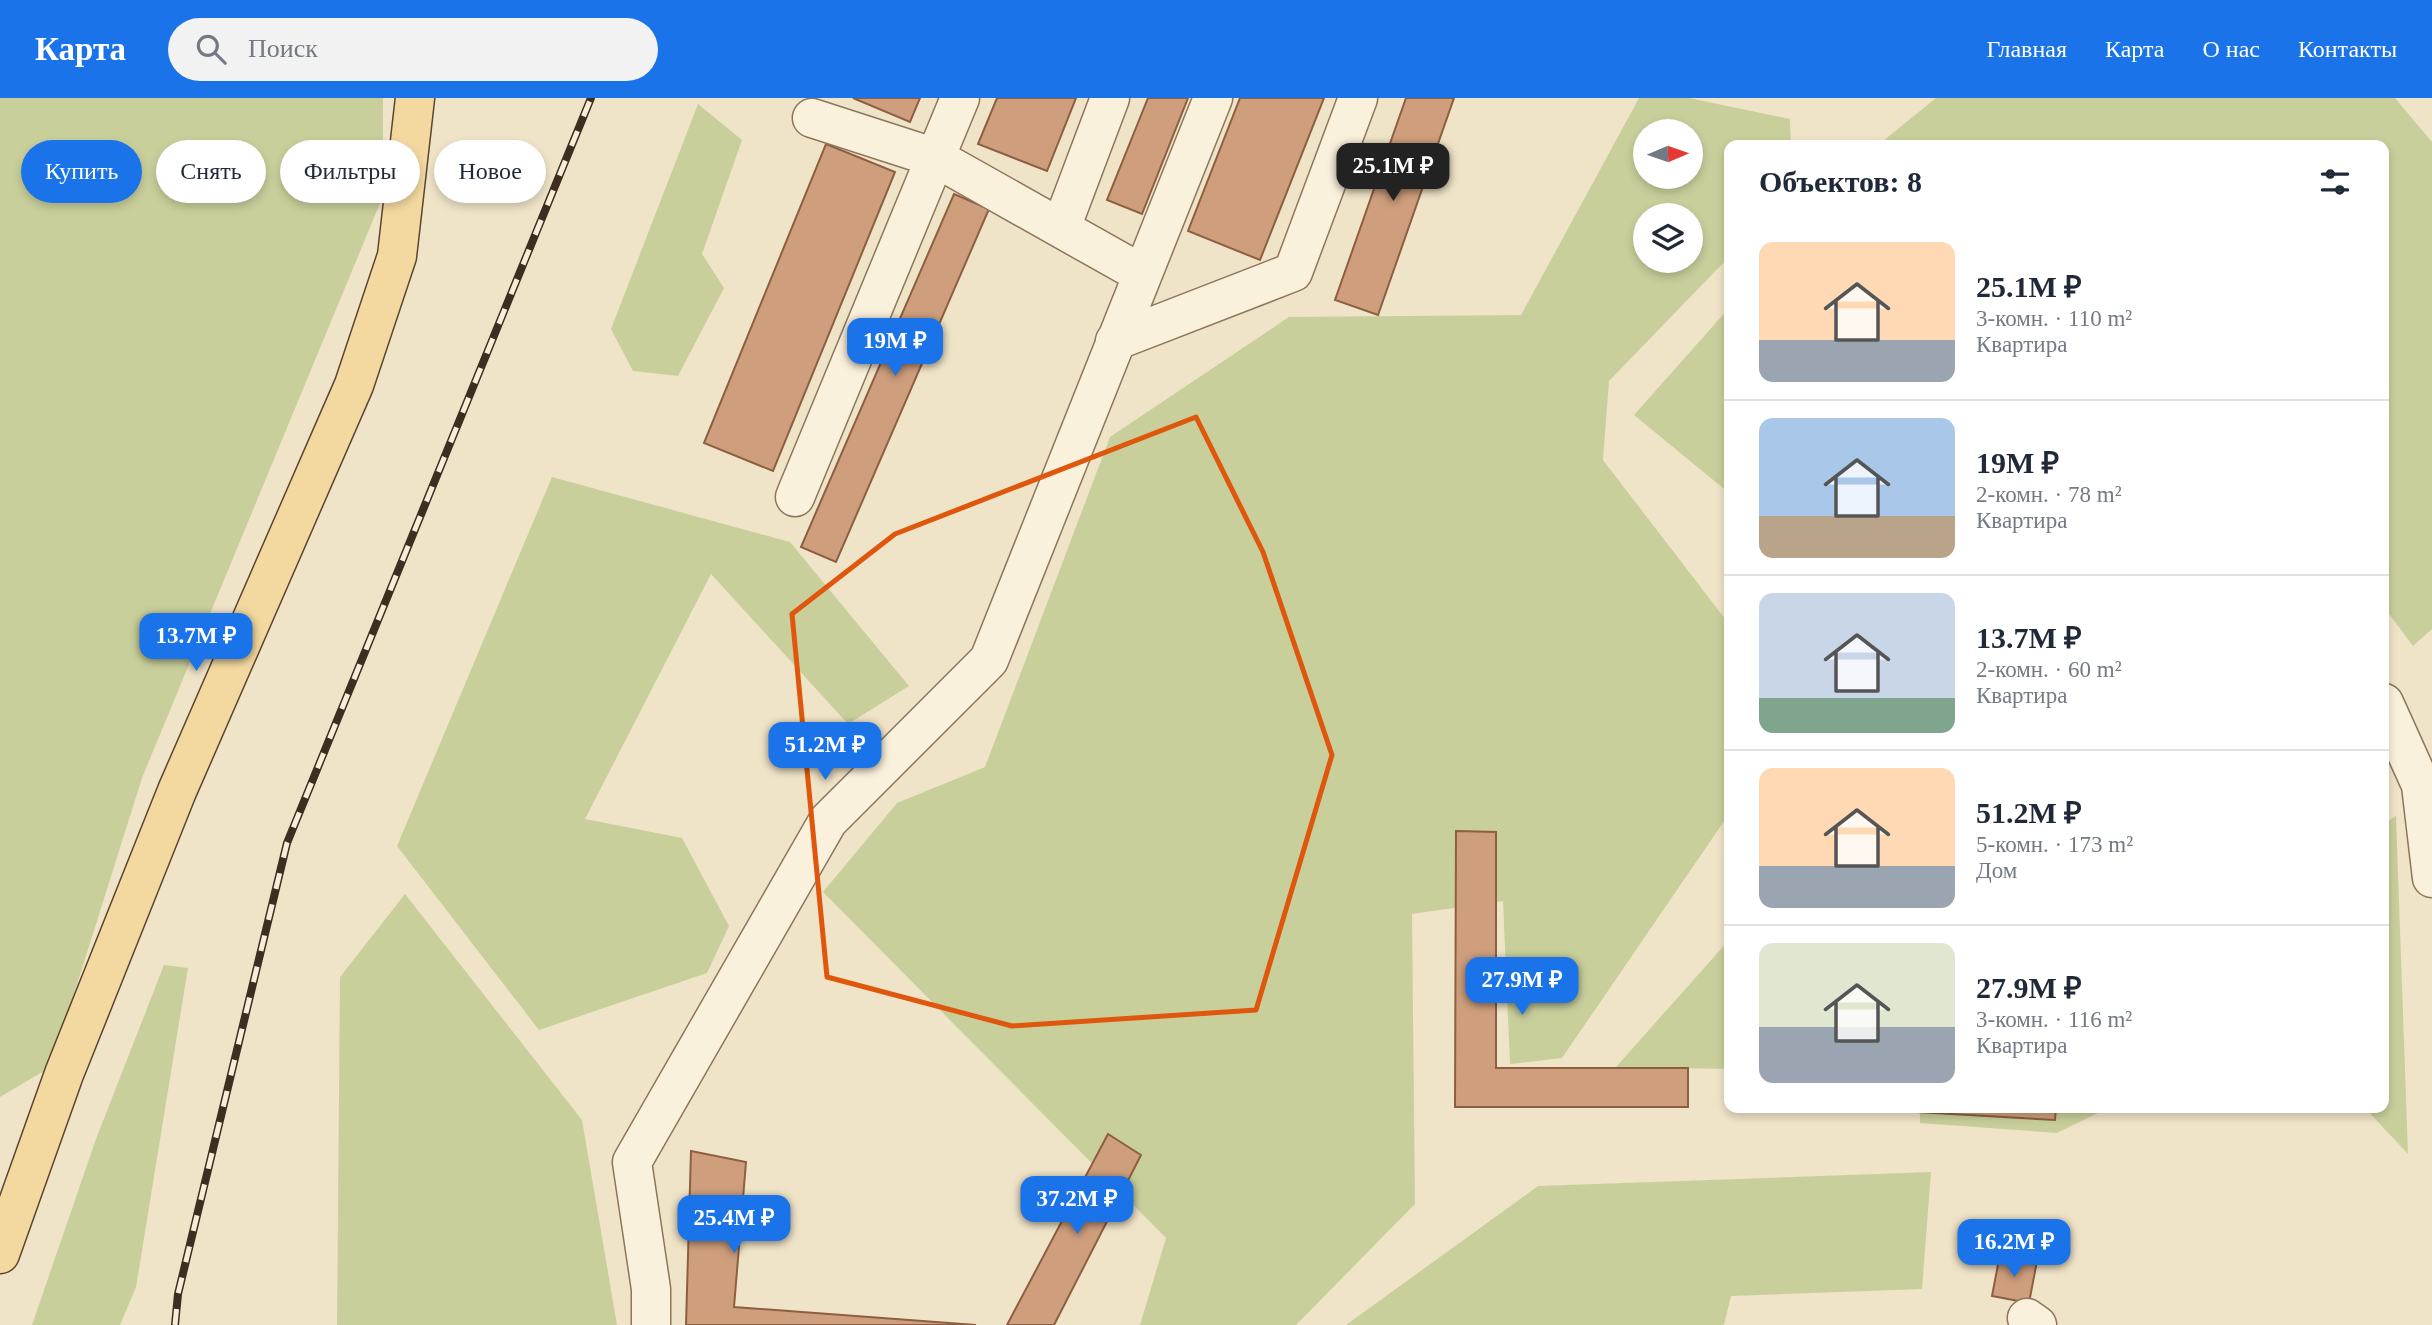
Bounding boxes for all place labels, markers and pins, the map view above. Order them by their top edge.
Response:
pin: 25.1M ₽ [1328,144,1458,203]
pin: 19M ₽ [846,318,944,378]
pin: 13.7M ₽ [131,614,261,673]
pin: 51.2M ₽ [760,722,890,782]
pin: 27.9M ₽ [1457,958,1587,1017]
pin: 37.2M ₽ [1012,1176,1142,1236]
pin: 25.4M ₽ [669,1196,799,1255]
pin: 16.2M ₽ [1949,1220,2079,1279]

